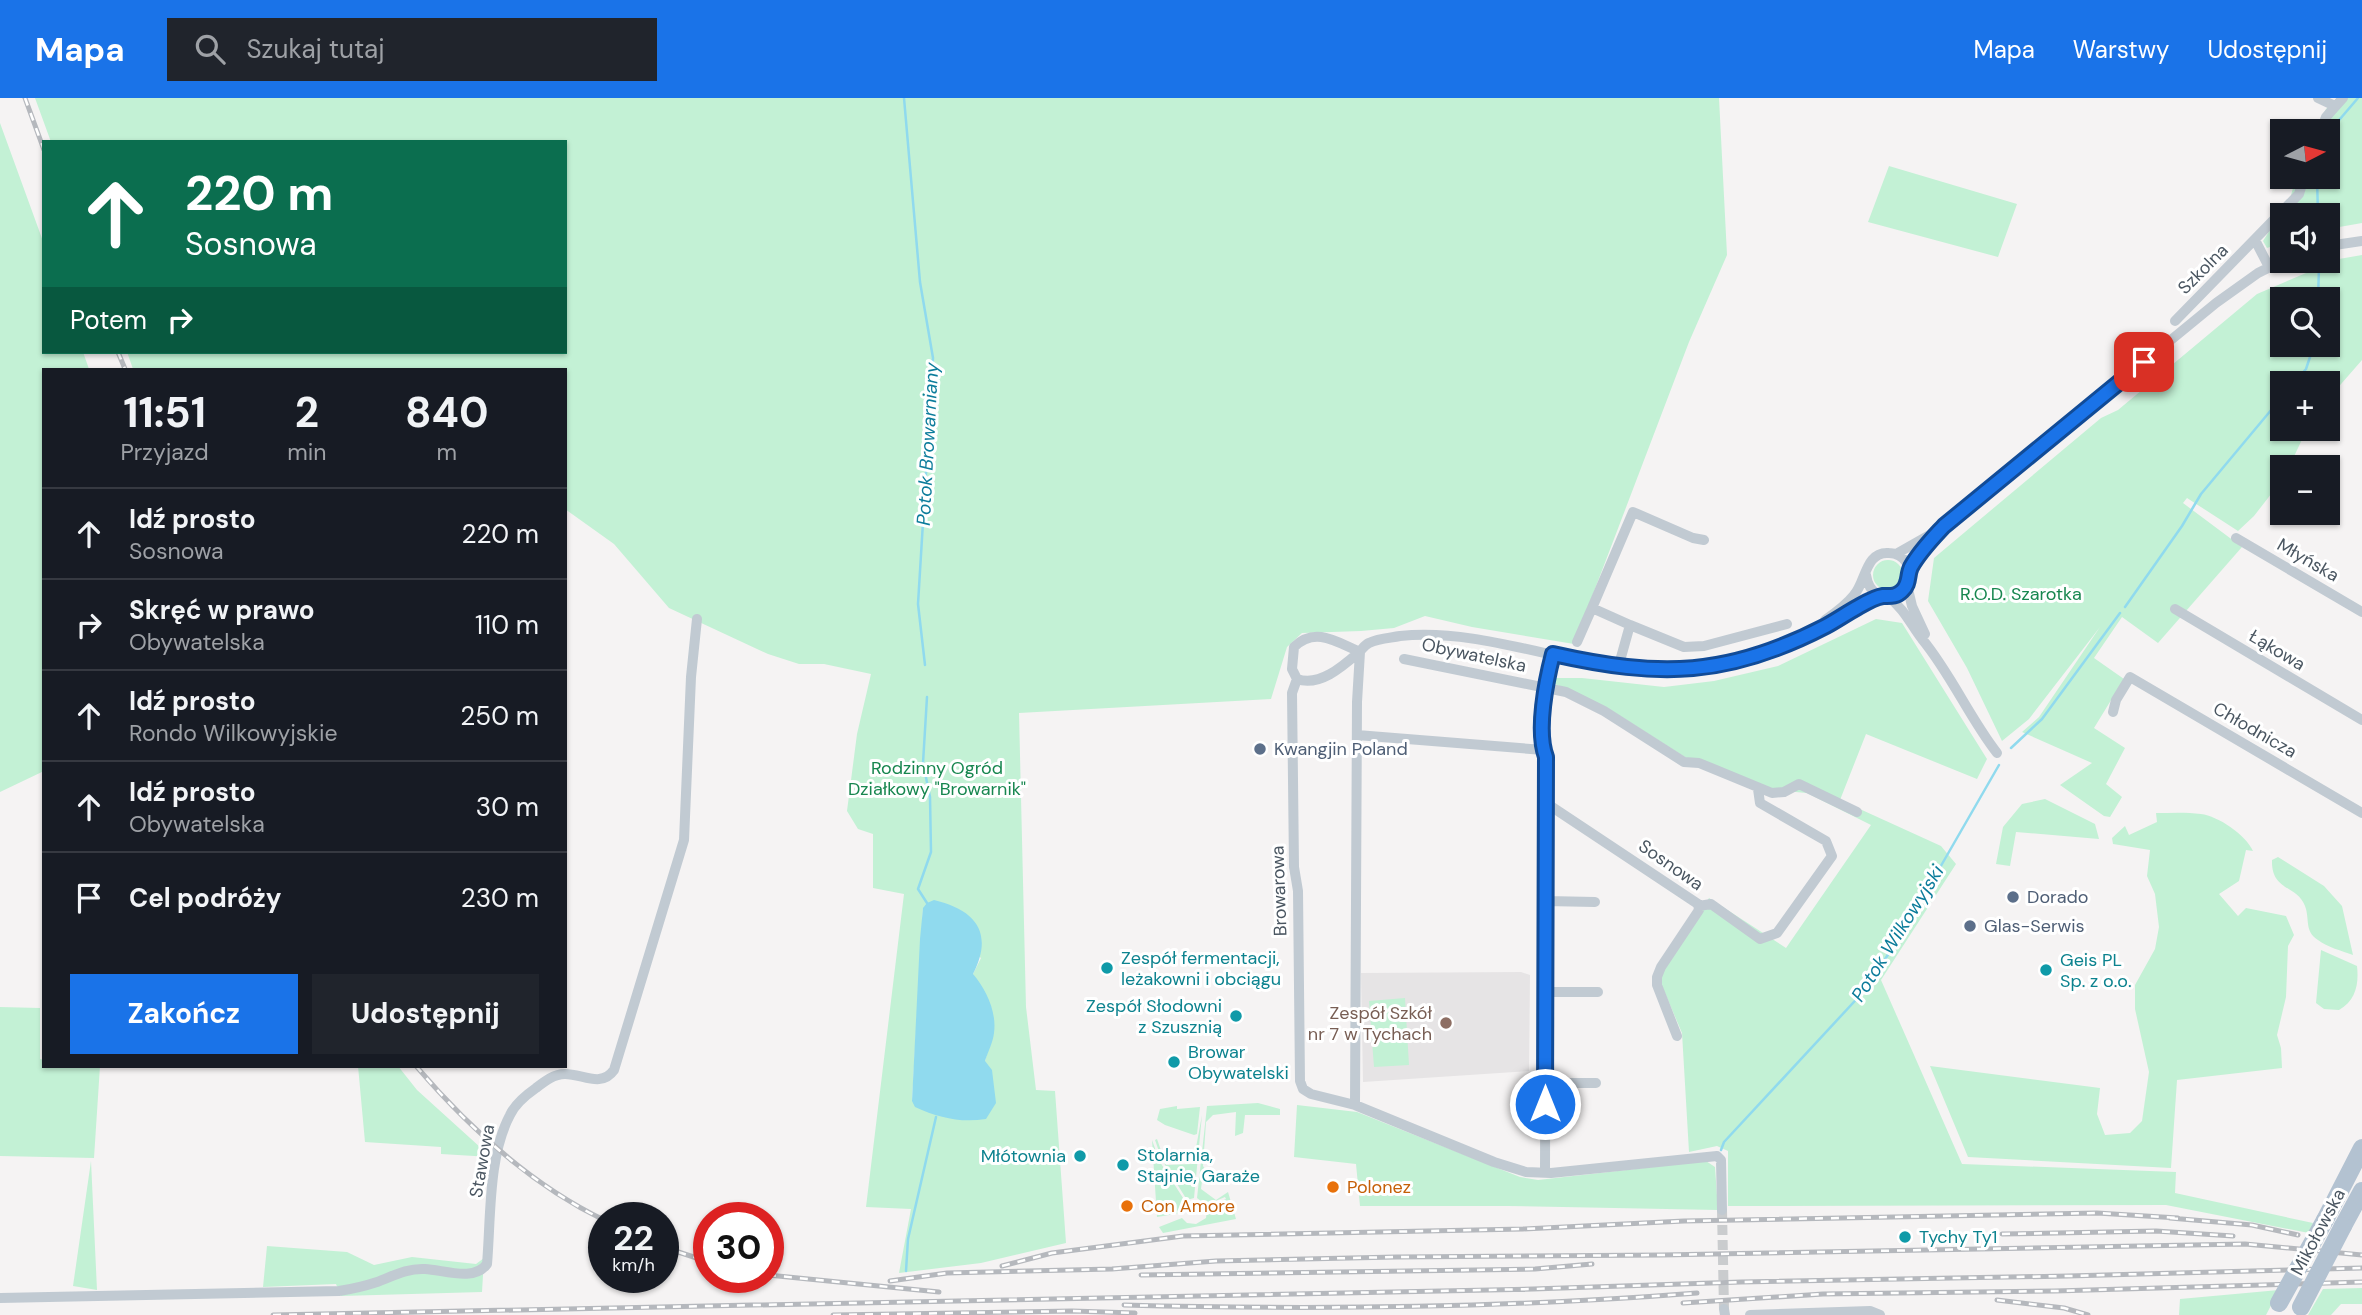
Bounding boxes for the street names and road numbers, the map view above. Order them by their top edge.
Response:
street label: Szkolna [2173,239,2233,299]
street label: Młyńska [2273,533,2343,587]
street label: Łąkowa [2244,624,2310,676]
street label: Obywatelska [1420,632,1528,678]
street label: Chłodnicza [2209,696,2301,764]
street label: Sosnowa [1634,834,1708,896]
street label: Browarowa [1265,845,1293,937]
street label: Stawowa [464,1122,500,1200]
street label: Mikołowska [2285,1184,2351,1280]

